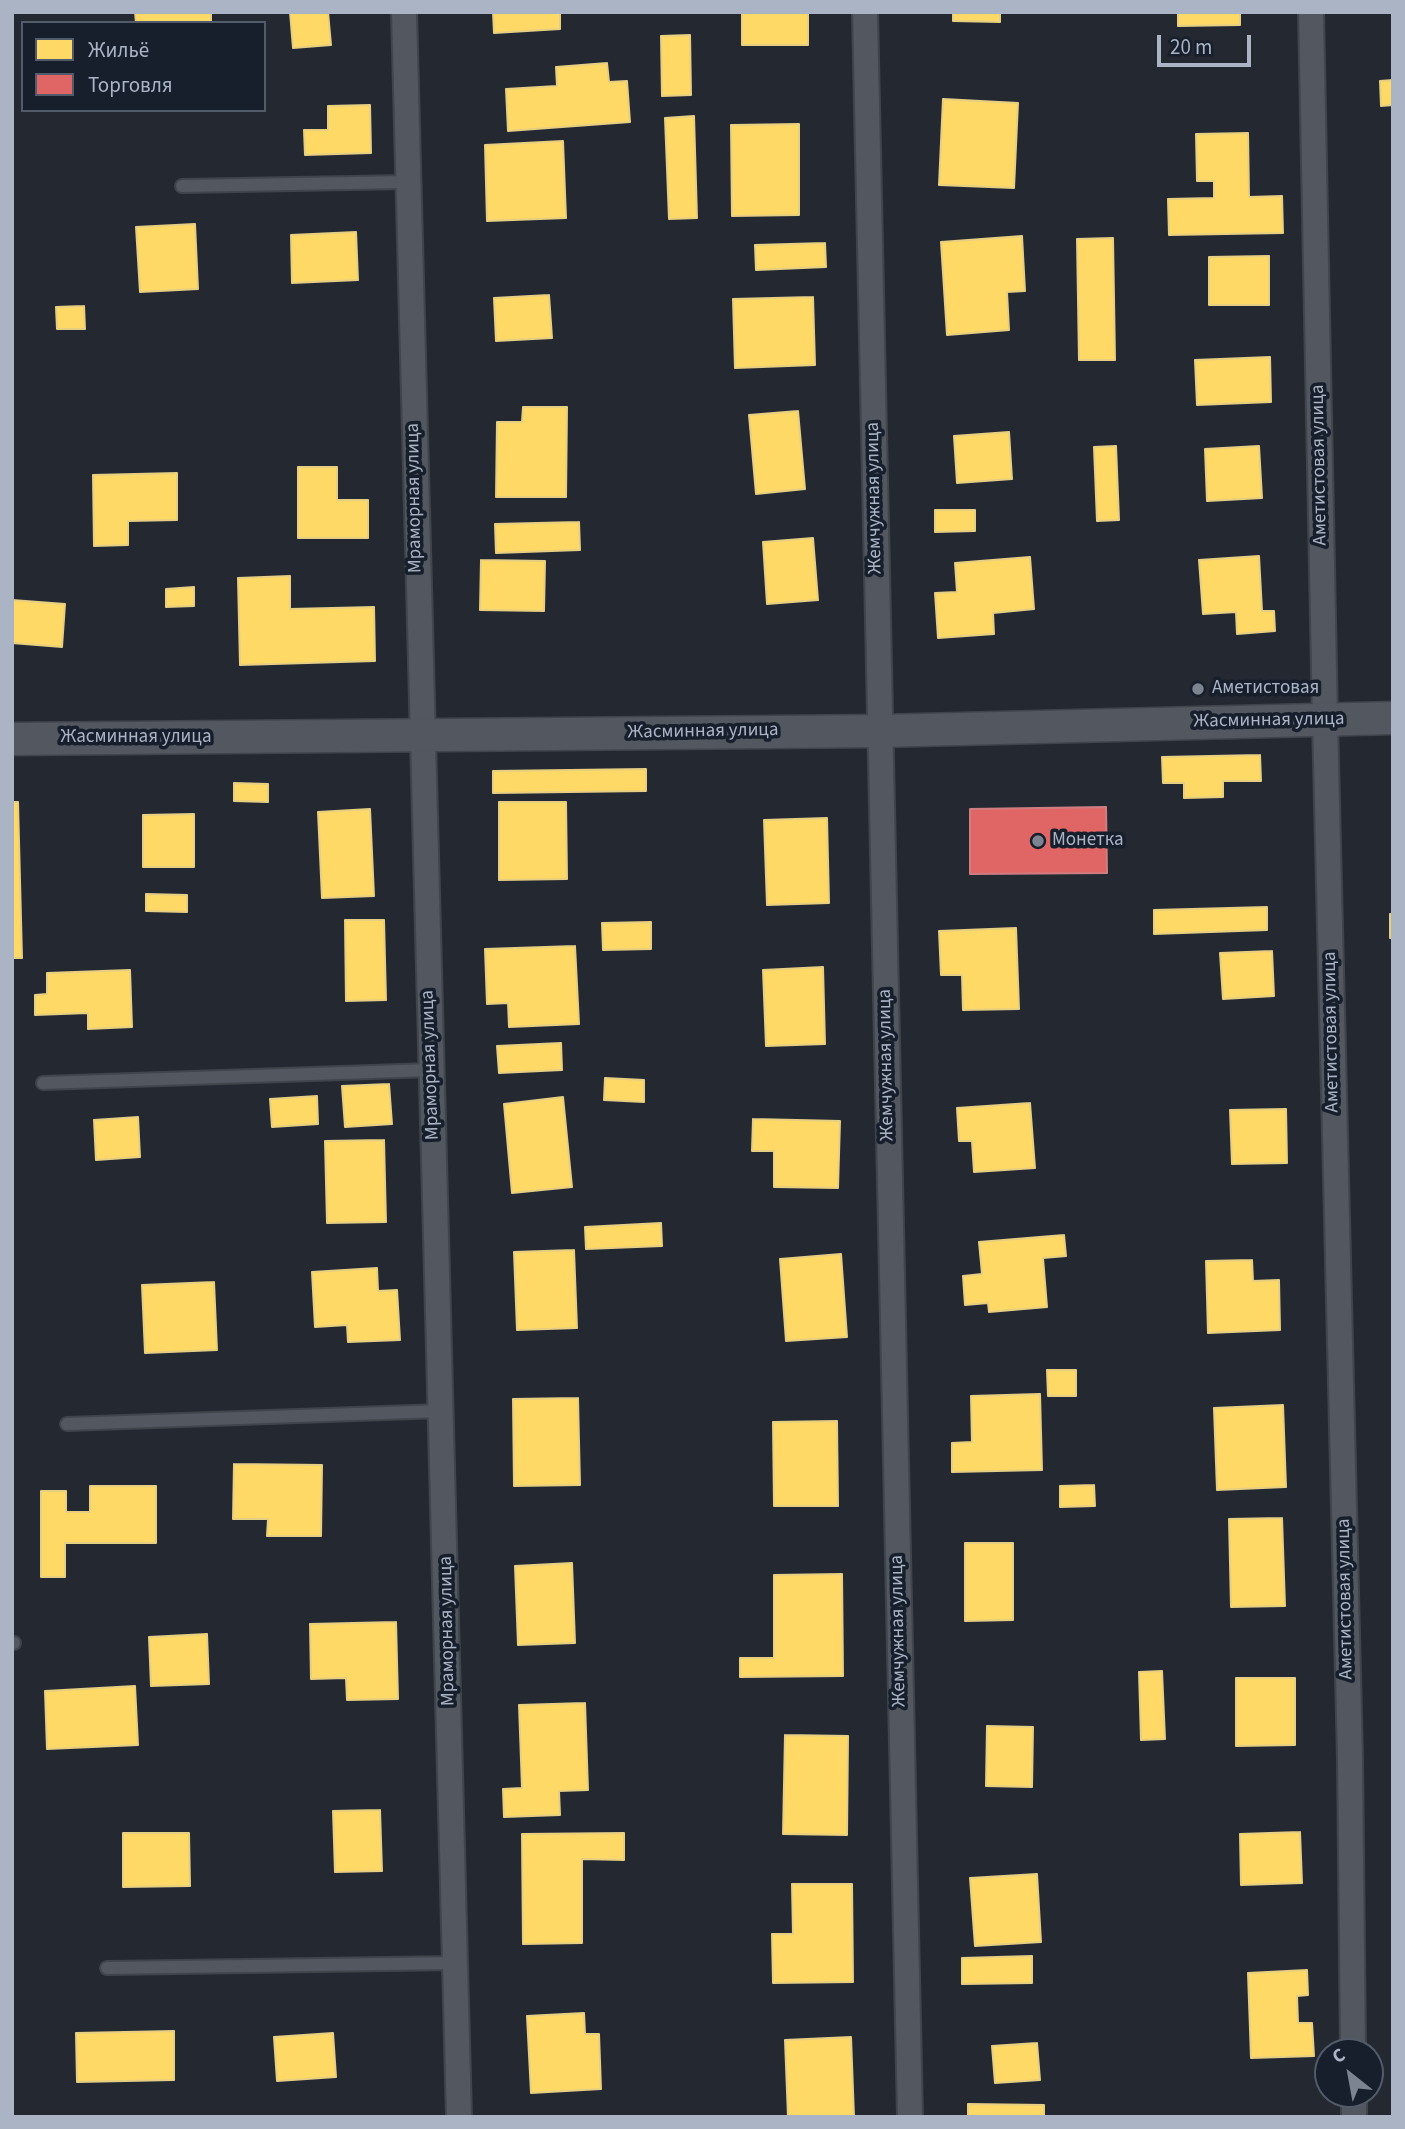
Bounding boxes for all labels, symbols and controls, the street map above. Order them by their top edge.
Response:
legend [21,21,266,112]
scale bar [1160,21,1254,65]
text: 20 m [1170,32,1212,62]
text: Жильё [88,35,149,65]
text: Торговля [88,70,173,100]
street label: Аметистовая улица [1307,384,1333,546]
street label: Жемчужная улица [862,422,888,574]
street label: Мраморная улица [402,423,428,573]
place label: Аметистовая [1212,678,1319,700]
marker: Аметистовая [1190,681,1206,697]
street label: Жасминная улица [1193,708,1345,734]
street label: Жасминная улица [627,719,779,745]
street label: Жасминная улица [60,727,212,749]
place label: Монетка [1052,830,1124,852]
marker: Монетка [1030,833,1046,849]
street label: Аметистовая улица [1319,951,1345,1113]
street label: Жемчужная улица [874,989,900,1141]
street label: Мраморная улица [417,990,445,1140]
street label: Аметистовая улица [1333,1518,1359,1680]
street label: Жемчужная улица [886,1555,912,1707]
street label: Мраморная улица [435,1556,461,1706]
north arrow [1314,2038,1384,2108]
text: С [1327,2042,1351,2071]

